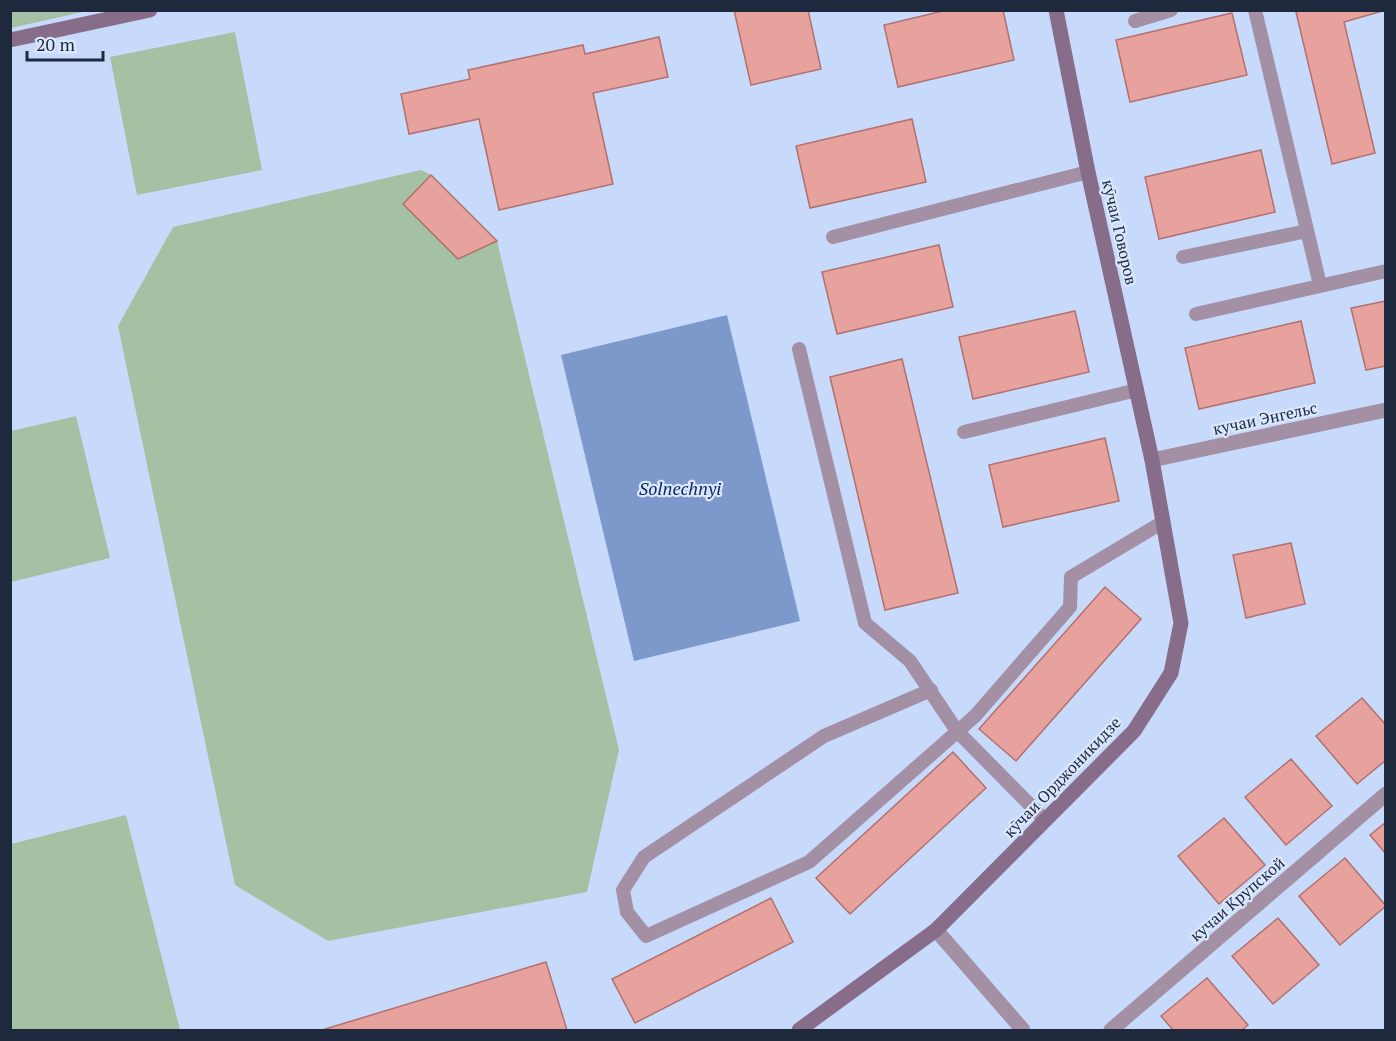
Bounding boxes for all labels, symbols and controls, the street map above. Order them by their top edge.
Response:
scale bar [27,24,104,62]
text: 20 m [36,32,76,56]
street label: кӯчаи Говоров [1097,177,1143,287]
street label: кучаи Энгельс [1211,396,1319,440]
water label: Solnechnyi [639,476,721,500]
street label: кӯчаи Орджоникидзе [998,712,1126,842]
street label: кучаи Крупской [1185,852,1289,946]

